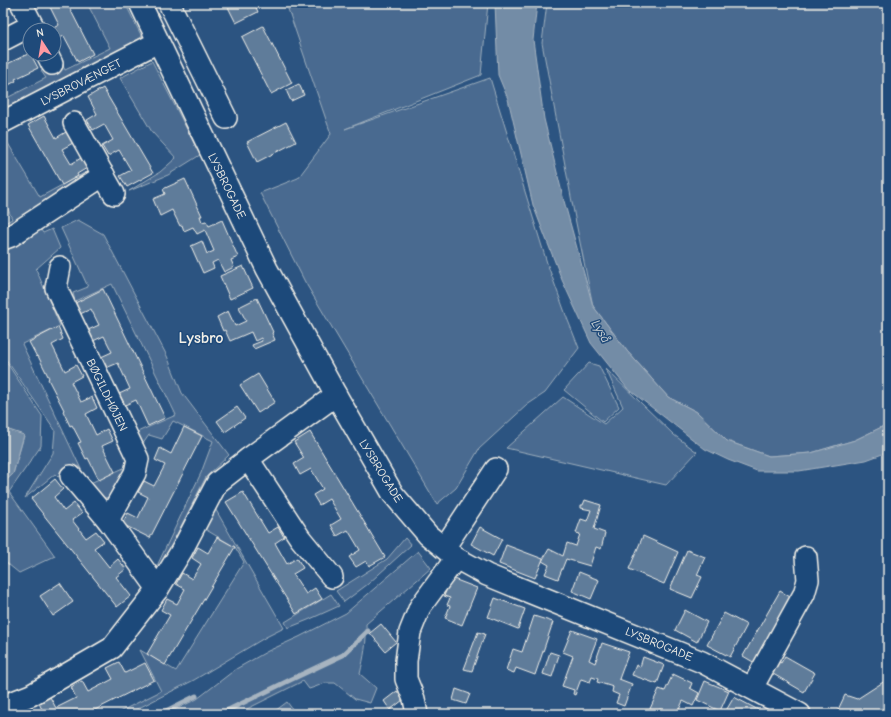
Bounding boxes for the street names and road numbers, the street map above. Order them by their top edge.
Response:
street label: LYSBROVÆNGET [38,55,124,108]
street label: LYSBROGADE [205,151,249,221]
street label: BØGILDHØJEN [83,357,131,433]
street label: LYSBROGADE [356,437,406,505]
street label: LYSBROGADE [623,624,695,664]

